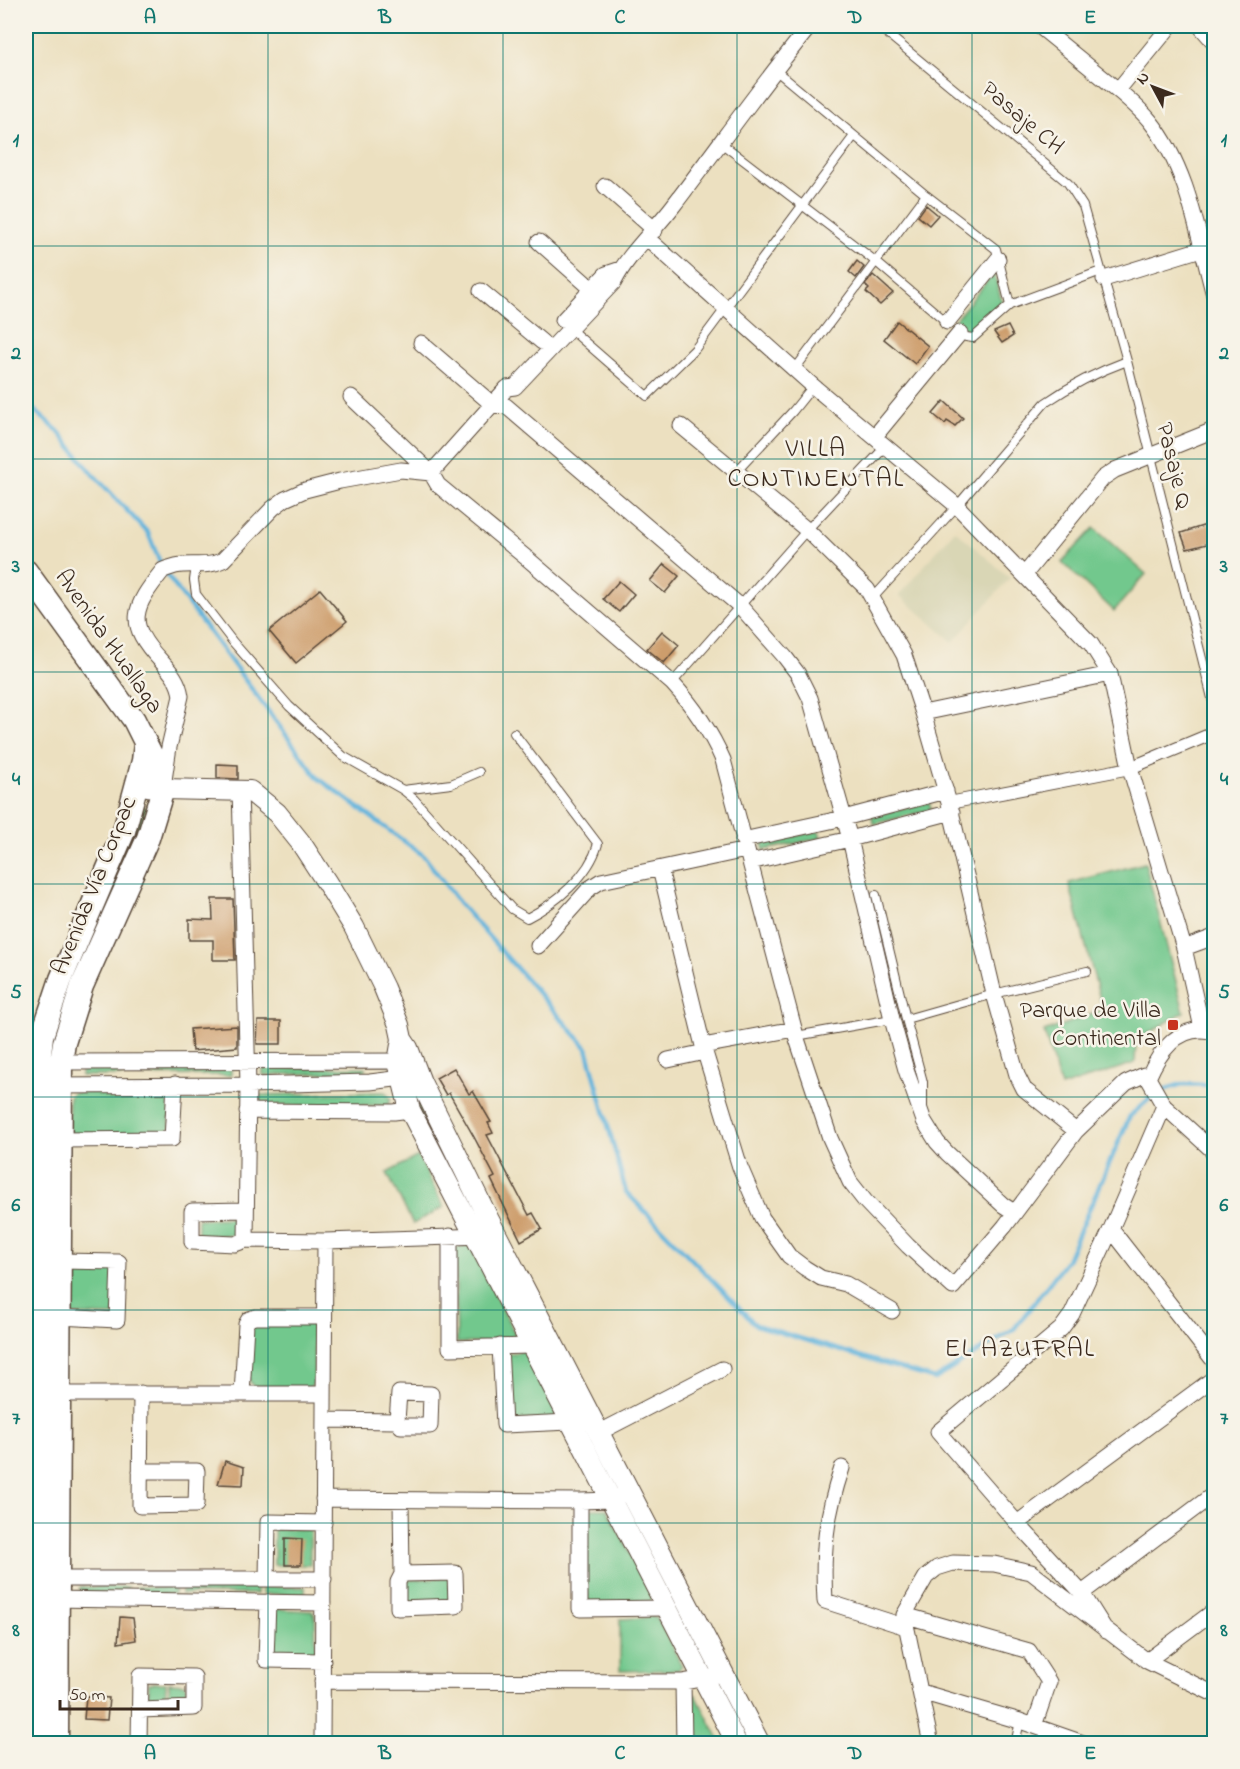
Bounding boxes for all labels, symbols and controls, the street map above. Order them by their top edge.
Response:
text: A [144,4,156,33]
text: B [377,4,392,33]
text: C [615,4,626,33]
text: D [847,4,862,33]
text: E [1084,4,1096,33]
north arrow [1123,57,1183,117]
text: N [1131,66,1156,90]
street label: Pasaje CH [973,74,1071,164]
text: 1 [13,127,20,156]
text: 1 [1221,127,1228,156]
text: 2 [10,340,21,369]
text: 2 [1218,340,1229,369]
street label: Pasaje Q [1145,419,1201,513]
district label: VILLA CONTINENTAL [727,431,905,499]
text: 3 [11,553,20,582]
text: 3 [1219,553,1228,582]
street label: Avenida Huallaga [45,563,171,721]
text: 4 [12,766,21,795]
text: 4 [1220,766,1229,795]
street label: Avenida Vía Corpac [43,791,147,980]
text: 5 [10,979,22,1008]
text: 5 [1218,979,1230,1008]
place label: Parque de Villa Continental [1020,994,1161,1057]
marker: Parque de Villa Continental [1166,1018,1180,1032]
text: 6 [12,1192,21,1221]
text: 6 [1220,1192,1229,1221]
district label: EL AZUFRAL [945,1331,1095,1369]
text: 7 [12,1405,21,1434]
text: 7 [1220,1405,1229,1434]
text: 8 [11,1617,20,1646]
text: 8 [1219,1617,1228,1646]
scale bar [60,1673,178,1711]
text: 50 m [69,1683,106,1709]
text: A [144,1740,156,1769]
text: B [377,1740,392,1769]
text: C [615,1740,626,1769]
text: D [847,1740,862,1769]
text: E [1084,1740,1096,1769]

